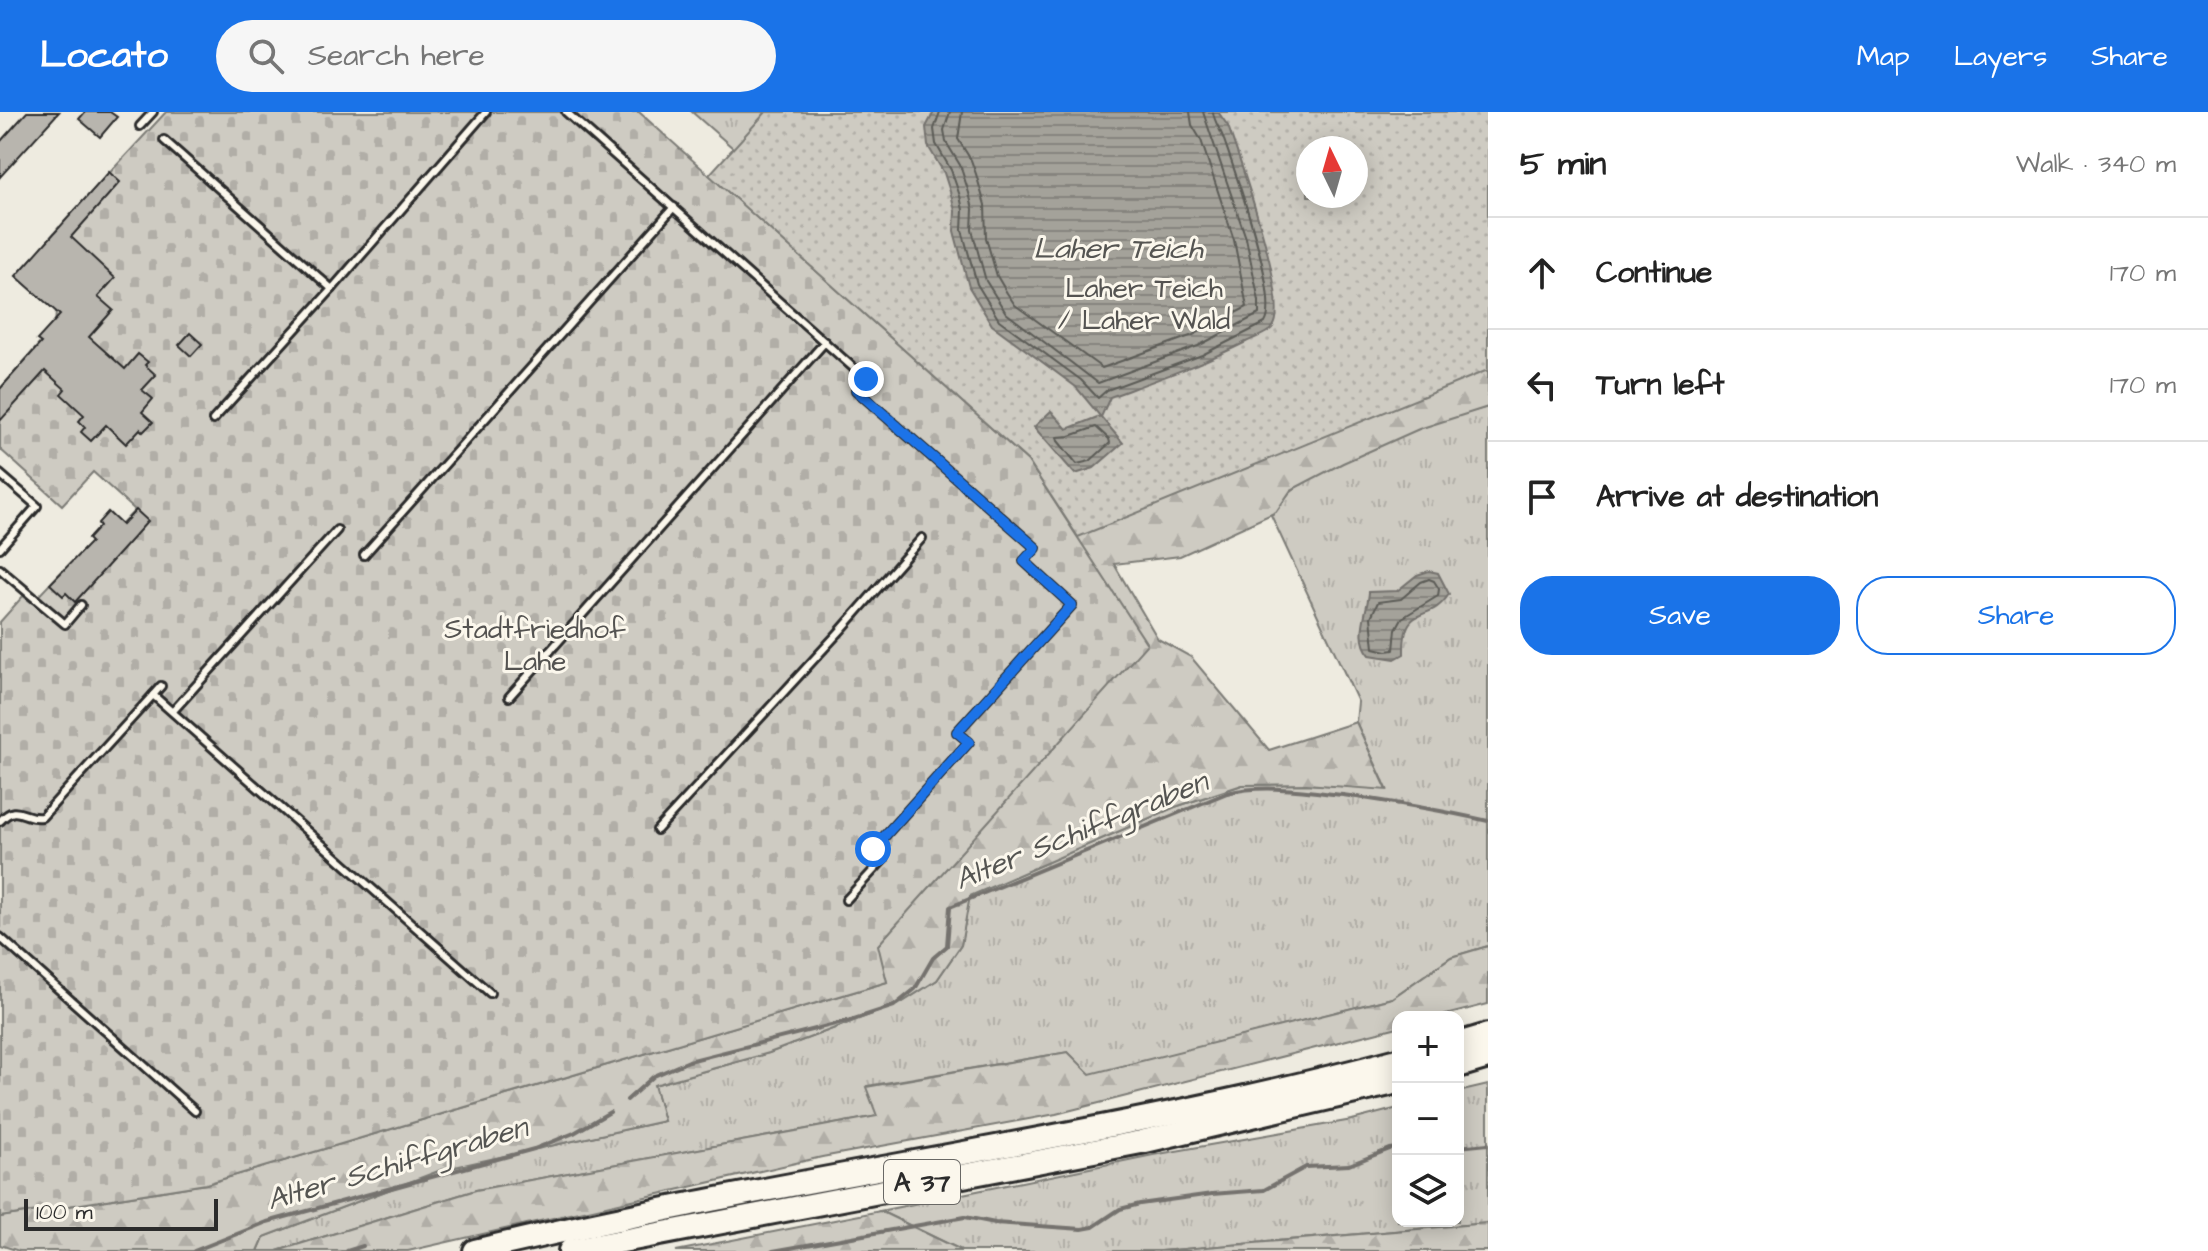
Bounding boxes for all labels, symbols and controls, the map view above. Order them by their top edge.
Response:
search box [216,20,776,92]
text: Locato [40,30,168,82]
icon: search [244,34,288,78]
text: Search here [308,35,485,77]
text: Map [1857,37,1910,76]
text: Layers [1954,37,2047,76]
text: Share [2091,37,2168,76]
north arrow [1296,136,1368,208]
text: 5 min [1520,140,1606,188]
text: Walk · 340 m [2016,146,2176,182]
water label: Laher Teich [1034,228,1204,270]
icon: ahead [1520,251,1564,295]
text: Continue [1596,252,1712,294]
text: 170 m [2110,255,2176,291]
park label: Laher Teich / Laher Wald [1058,269,1230,340]
route end [848,361,884,397]
icon: left [1520,363,1564,407]
text: Turn left [1596,364,1724,406]
text: 170 m [2110,367,2176,403]
icon: arrive [1520,475,1564,519]
text: Arrive at destination [1596,476,1878,518]
button: Save [1520,576,1840,655]
button: Share [1856,576,2176,655]
park label: Stadtfriedhof Lahe [444,610,626,681]
water label: Alter Schiffgraben [949,760,1217,902]
route start [855,831,891,867]
map controls [1392,1011,1464,1227]
button: + [1392,1011,1464,1083]
button: − [1392,1083,1464,1155]
water label: Alter Schiffgraben [262,1106,536,1222]
button: layers [1392,1155,1464,1227]
road number: A 37 [884,1160,960,1204]
scale bar [24,1195,218,1231]
text: 100 m [36,1197,93,1228]

